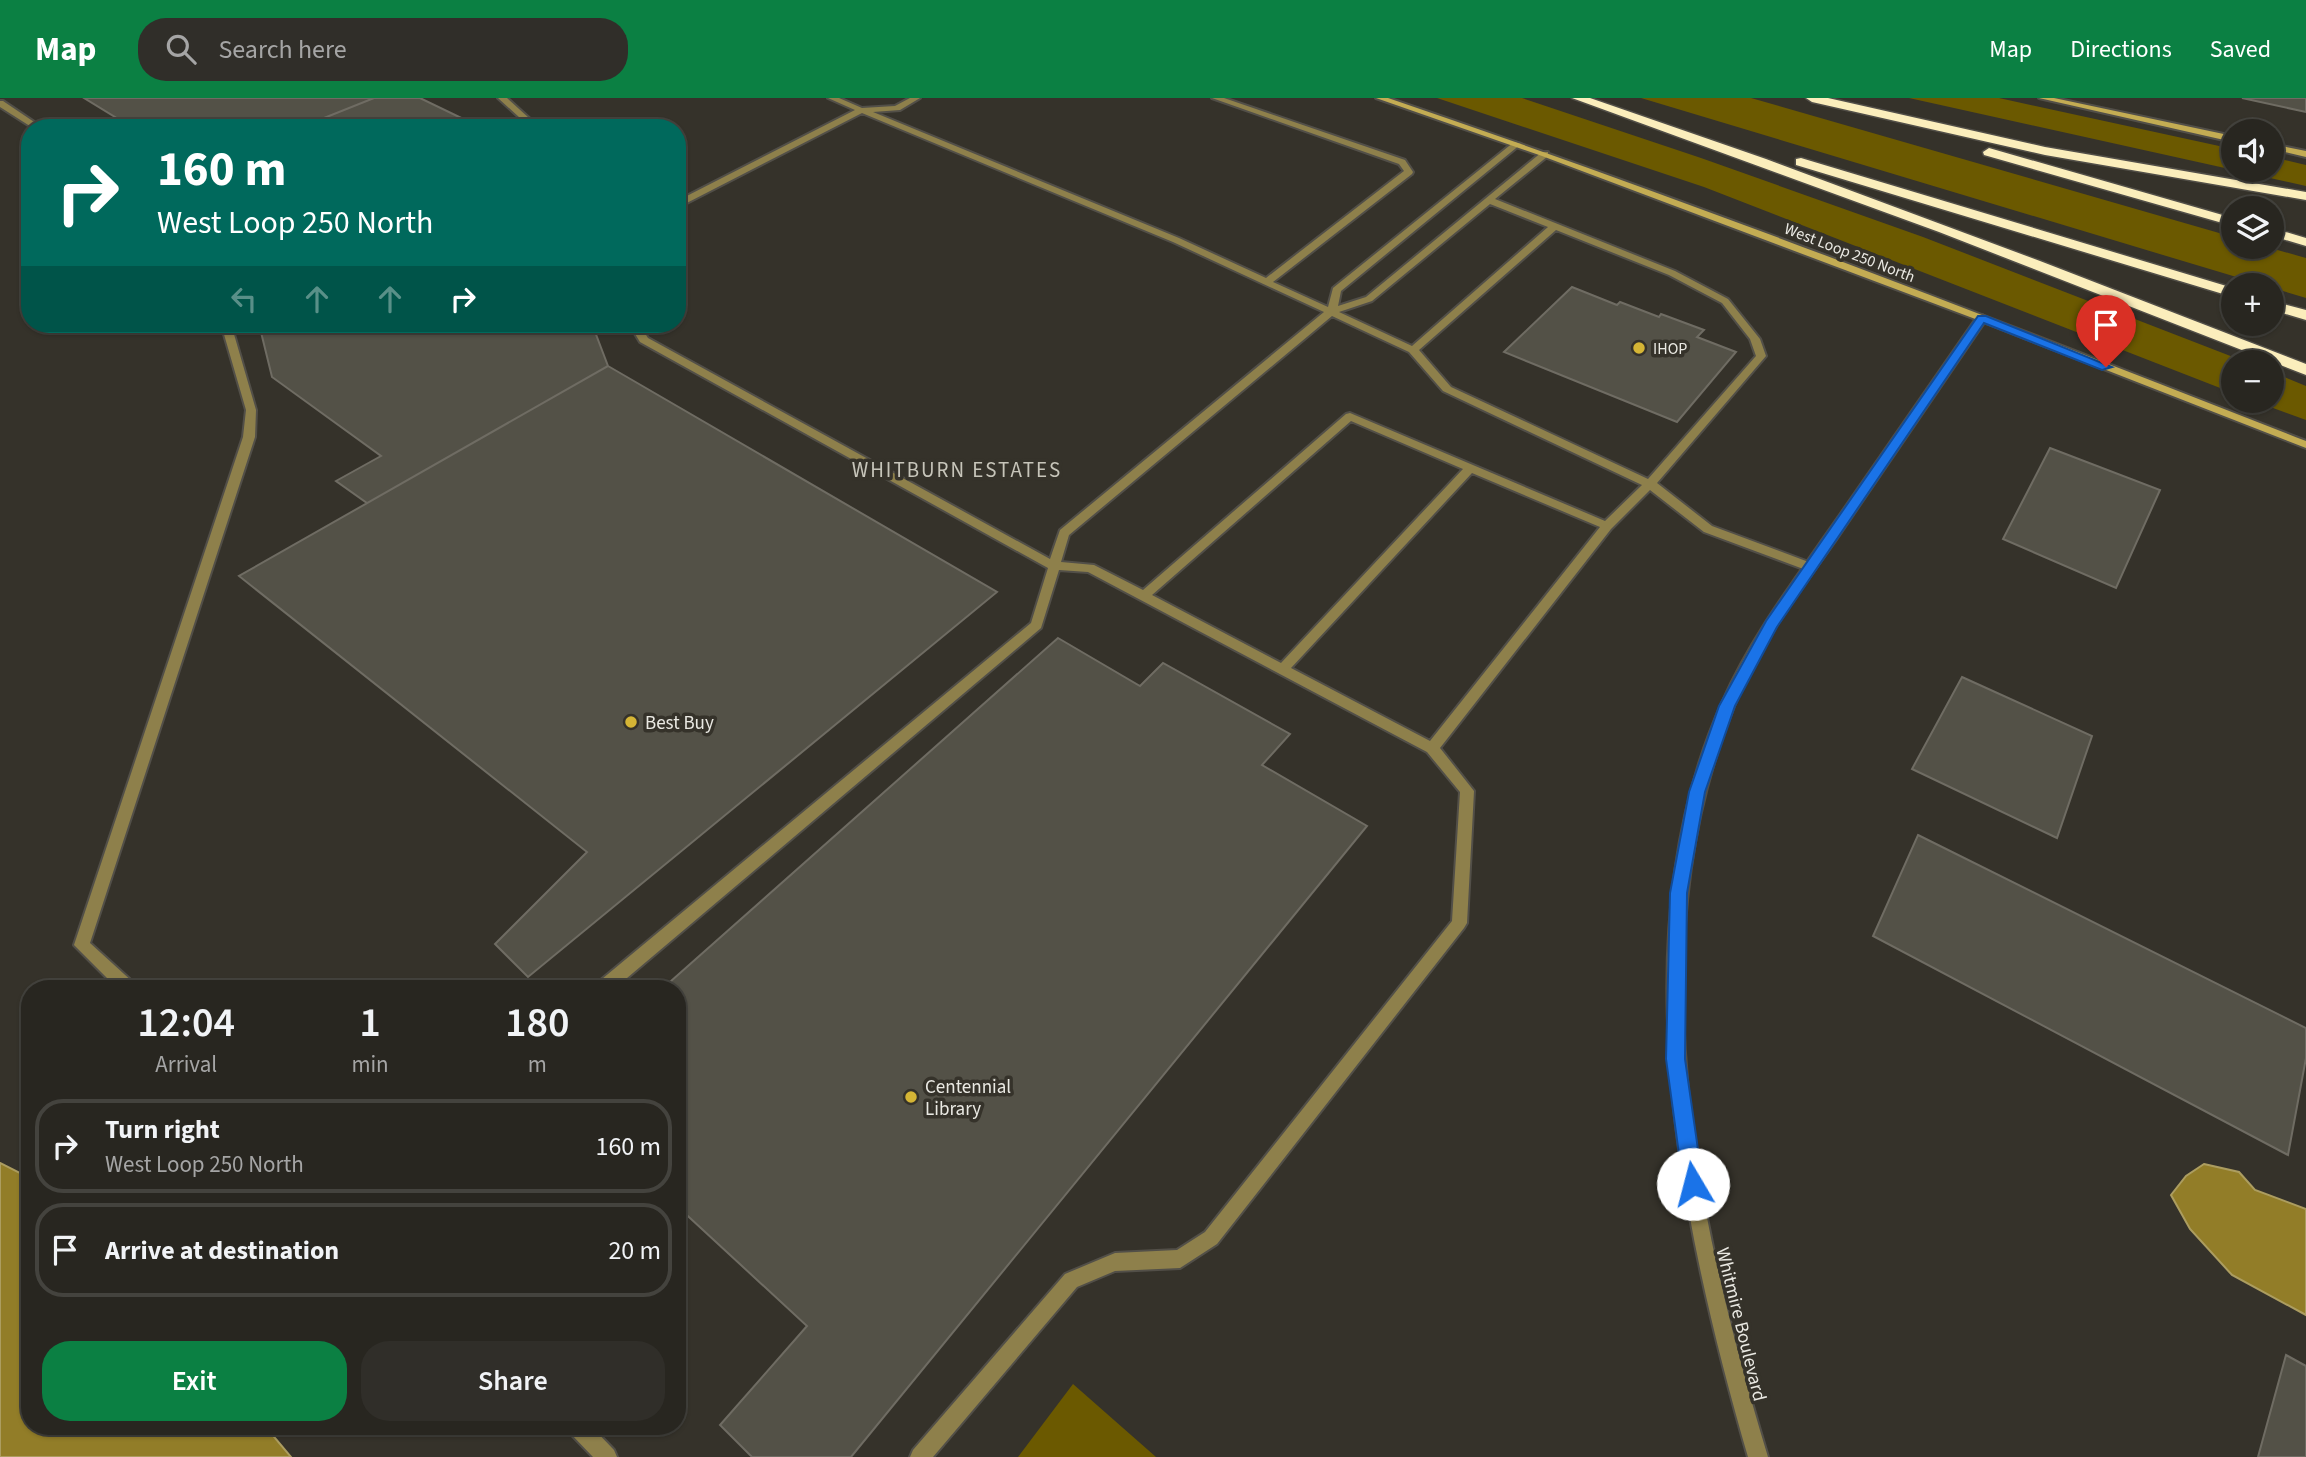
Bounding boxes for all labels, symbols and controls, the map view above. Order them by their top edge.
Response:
search box [138,18,628,81]
text: Map [35,26,96,73]
icon: search [162,30,200,68]
text: Search here [218,31,347,68]
text: Map [1989,32,2032,67]
text: Directions [2070,32,2172,67]
text: Saved [2210,32,2271,67]
map controls [2221,119,2284,413]
button: sound [2221,119,2284,182]
text: 160 m [157,135,286,205]
icon: right [42,147,133,238]
button: layers [2221,196,2284,259]
text: West Loop 250 North [157,200,434,246]
street label: West Loop 250 North [1781,218,1918,288]
button: + [2221,273,2284,336]
icon: left [225,280,263,318]
icon: ahead [298,280,336,318]
icon: ahead [371,280,409,318]
icon: right [444,280,482,318]
pin [2076,295,2136,367]
icon: arrive [2087,306,2125,344]
place label: IHOP [1653,338,1687,360]
marker: IHOP [1631,340,1647,356]
button: − [2221,350,2284,413]
district label: WHITBURN ESTATES [852,455,1062,485]
place label: Best Buy [645,710,714,737]
marker: Best Buy [623,714,639,730]
text: 12:04 [137,993,235,1053]
text: 1 [359,993,381,1053]
text: 180 [505,993,570,1053]
text: Arrival [155,1048,217,1081]
text: min [351,1048,389,1081]
text: m [528,1048,547,1081]
place label: Centennial Library [925,1074,1011,1123]
marker: Centennial Library [903,1089,919,1105]
text: Turn right [105,1111,220,1148]
icon: right [46,1127,84,1165]
text: 160 m [595,1128,661,1165]
position arrow [1656,1147,1730,1221]
text: West Loop 250 North [105,1148,304,1181]
icon: arrive [46,1231,84,1269]
text: Arrive at destination [105,1232,339,1269]
text: 20 m [608,1232,661,1269]
street label: Whitmire Boulevard [1708,1245,1773,1404]
button: Exit [42,1341,347,1421]
button: Share [361,1341,665,1421]

